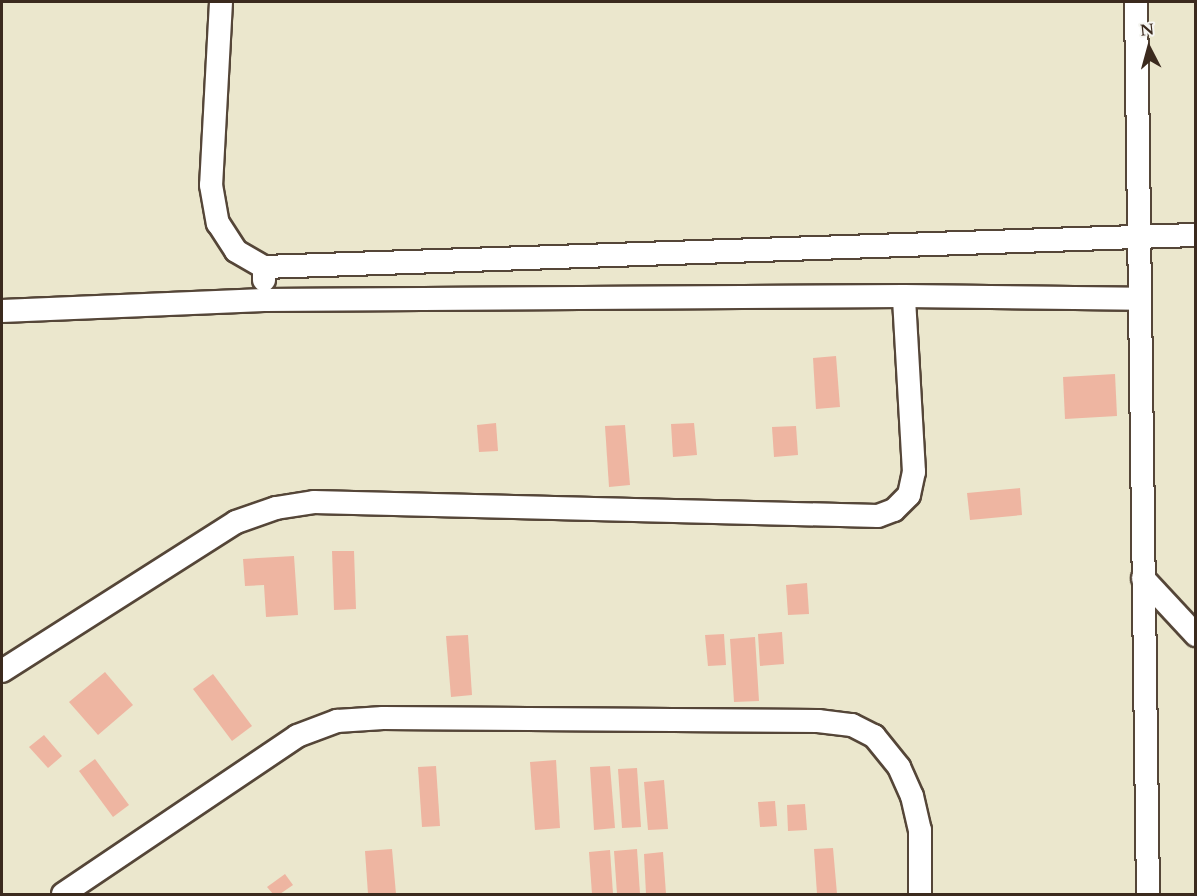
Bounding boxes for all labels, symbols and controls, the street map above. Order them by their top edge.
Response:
north arrow [1119,18,1179,78]
text: N [1139,18,1155,42]

